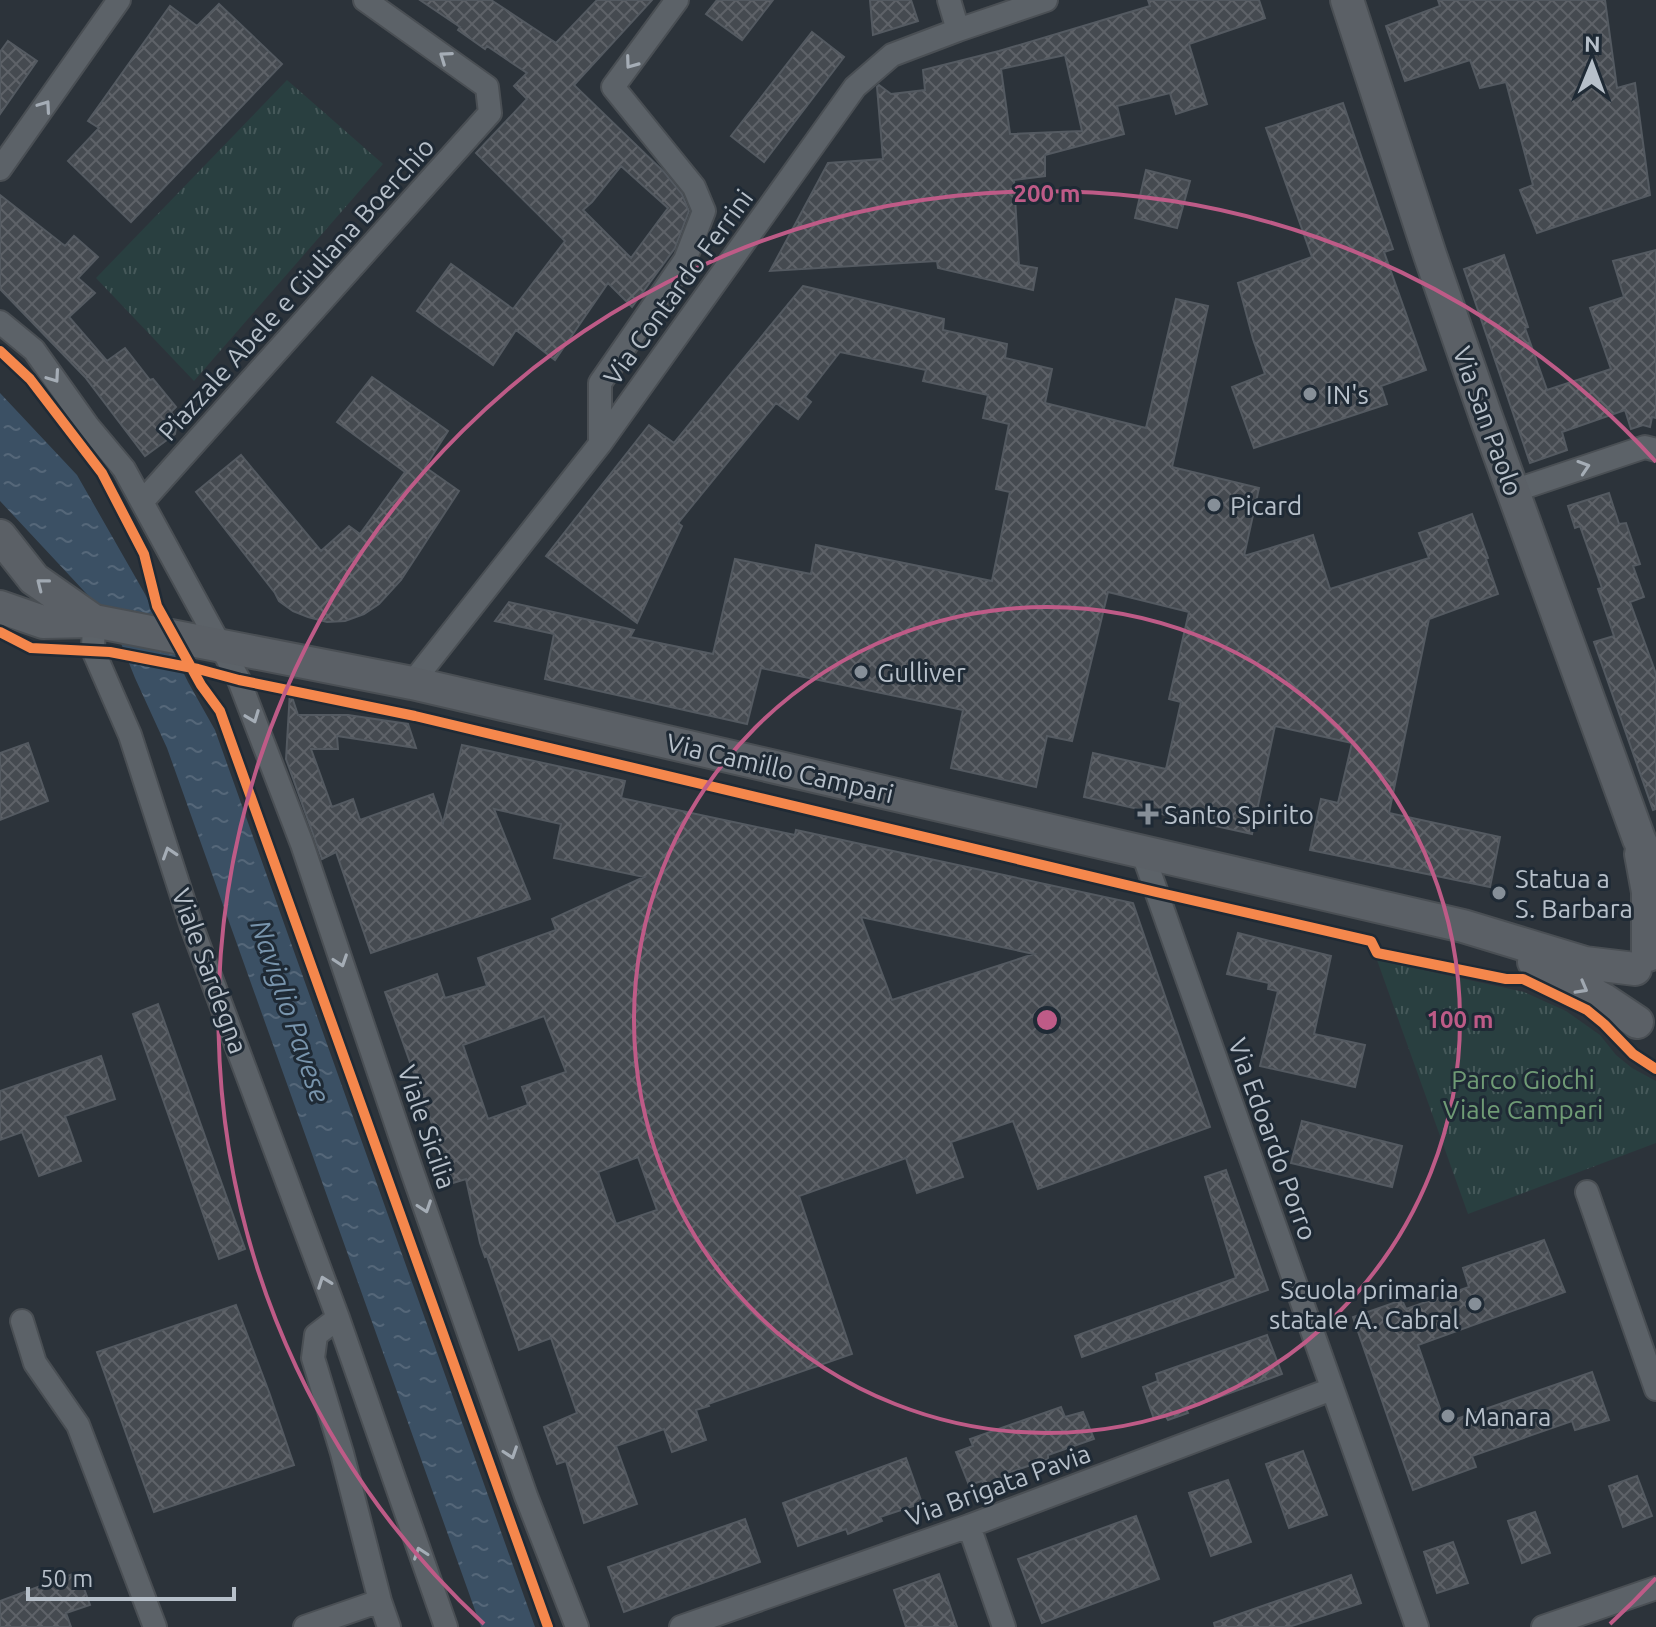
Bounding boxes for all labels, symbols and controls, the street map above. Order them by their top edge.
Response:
north arrow [1552,24,1632,104]
text: N [1584,31,1601,56]
one-way arrow [440,52,454,67]
one-way arrow [626,54,641,69]
one-way arrow [35,100,50,114]
street label: Piazzale Abele e Giuliana Boerchio [152,132,440,446]
text: 200 m [1014,180,1080,207]
street label: Via Contardo Ferrini [598,184,758,390]
street label: Via San Paolo [1448,342,1528,500]
one-way arrow [44,369,58,383]
place label: IN's [1326,380,1369,409]
marker: IN's [1301,385,1319,403]
one-way arrow [1577,460,1591,476]
place label: Picard [1230,491,1302,520]
marker: Picard [1205,496,1223,514]
one-way arrow [36,579,51,593]
place label: Gulliver [877,658,966,687]
marker: Gulliver [852,663,870,681]
one-way arrow [243,709,260,723]
street label: Via Camillo Campari [664,728,896,808]
place label: Santo Spirito [1164,800,1314,829]
marker: Santo Spirito [1139,805,1157,823]
one-way arrow [162,847,178,861]
place label: Statua a S. Barbara [1515,864,1633,923]
street label: Viale Sardegna [167,884,253,1058]
marker: Statua a S. Barbara [1490,884,1508,902]
water label: Naviglio Pavese [245,916,337,1106]
one-way arrow [332,954,348,968]
one-way arrow [1573,978,1588,994]
centre of rings [1033,1006,1061,1034]
text: 100 m [1427,1006,1493,1033]
street label: Via Edoardo Porro [1223,1034,1323,1244]
street label: Viale Sicilia [392,1061,462,1193]
park label: Parco Giochi Viale Campari [1443,1065,1603,1124]
one-way arrow [415,1200,432,1214]
place label: Scuola primaria statale A. Cabral [1269,1275,1459,1334]
one-way arrow [317,1276,334,1290]
marker: Scuola primaria statale A. Cabral [1466,1295,1484,1313]
place label: Manara [1464,1402,1551,1431]
marker: Manara [1439,1407,1457,1425]
street label: Via Brigata Pavia [902,1438,1094,1532]
one-way arrow [501,1445,518,1459]
one-way arrow [413,1547,430,1561]
scale bar [28,1551,234,1601]
text: 50 m [40,1565,93,1592]

